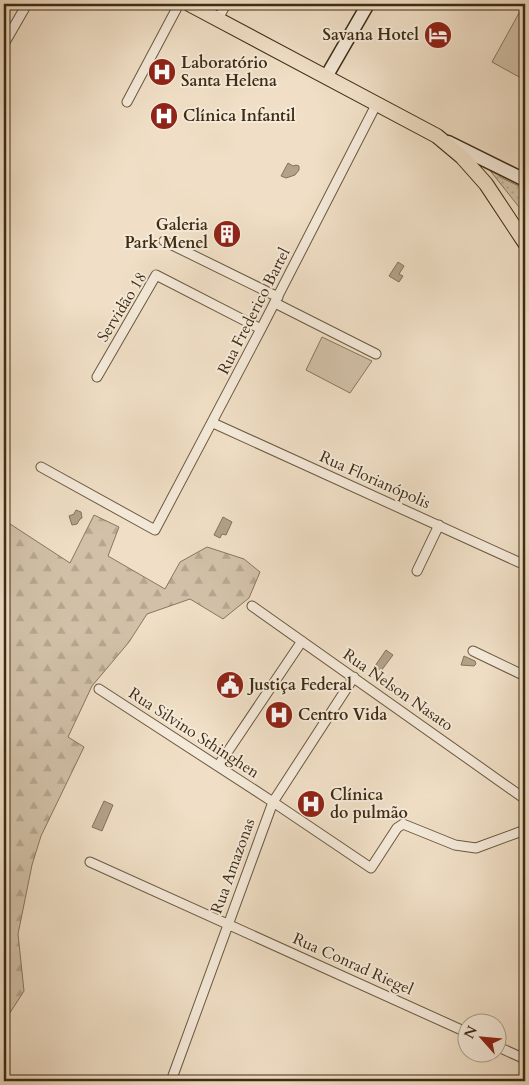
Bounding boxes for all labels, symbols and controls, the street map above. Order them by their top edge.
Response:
hotel icon: Savana Hotel [423,20,453,50]
place label: Savana Hotel [322,24,419,46]
place label: Laboratório Santa Helena [181,52,277,92]
hospital icon: Laboratório Santa Helena [147,57,177,87]
hospital icon: Clínica Infantil [149,101,179,131]
place label: Clínica Infantil [183,105,296,127]
place label: Galeria Park Menel [125,214,208,254]
building icon: Galeria Park Menel [212,219,242,249]
street label: Rua Frederico Bartel [212,244,296,378]
street label: Servidão 18 [92,268,152,346]
street label: Rua Florianópolis [316,446,434,514]
street label: Rua Nelson Nasato [338,644,458,736]
public building icon: Justiça Federal [215,670,245,700]
place label: Justiça Federal [247,674,352,696]
street label: Rua Silvino Sthinghen [124,682,264,784]
hospital icon: Centro Vida [264,700,294,730]
place label: Centro Vida [298,704,387,726]
place label: Clínica do pulmão [330,784,408,824]
hospital icon: Clínica do pulmão [296,789,326,819]
street label: Rua Amazonas [206,815,260,917]
street label: Rua Conrad Riegel [289,928,417,1000]
north arrow [456,1012,506,1062]
text: N [460,1023,482,1042]

